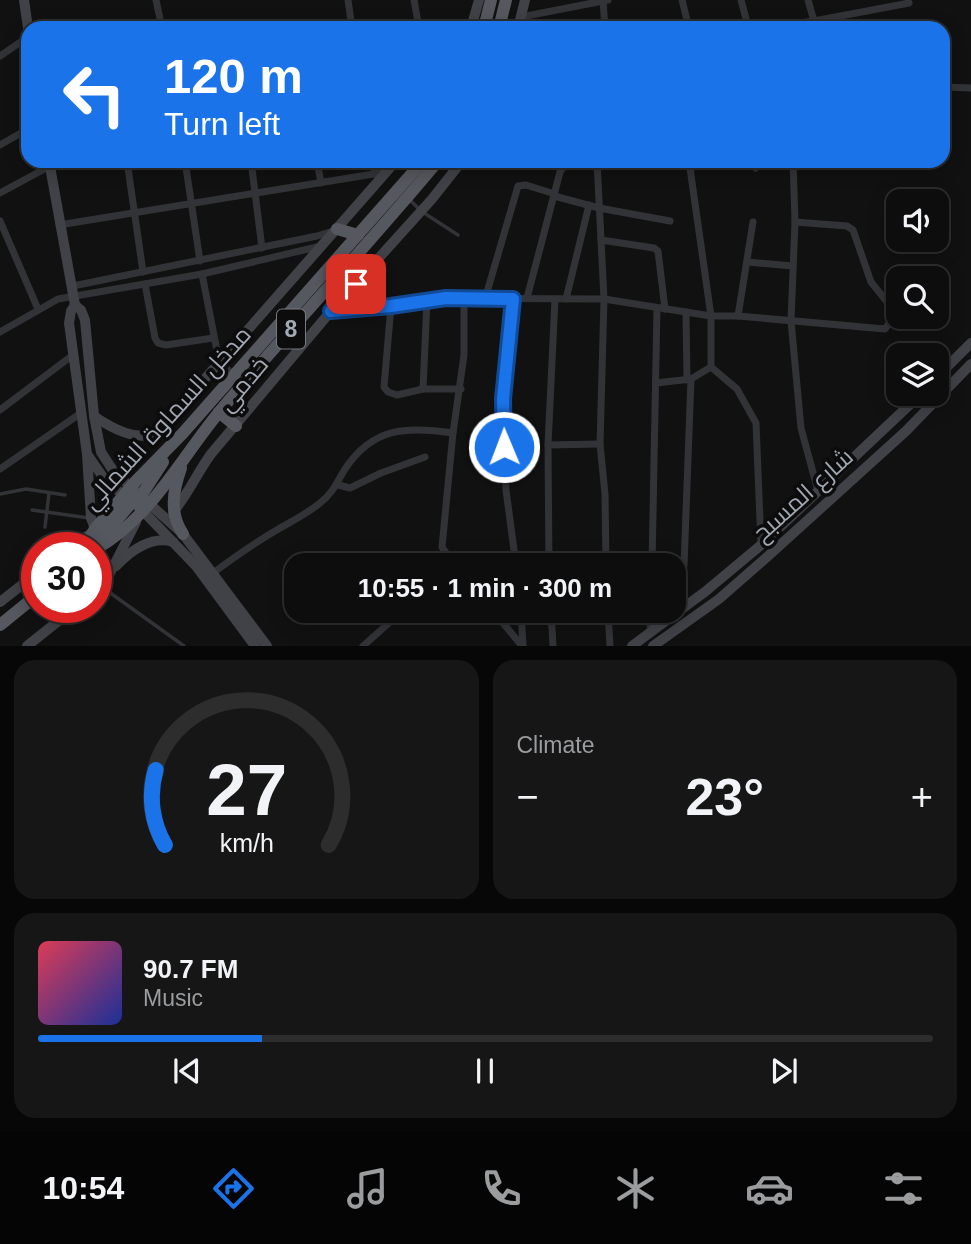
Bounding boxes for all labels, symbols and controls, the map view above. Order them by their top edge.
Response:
icon: left [49,49,140,140]
text: 120 m [164,49,303,103]
text: Turn left [164,106,280,142]
map controls [886,189,949,406]
button: sound [886,189,949,252]
pin [326,254,386,314]
icon: arrive [337,265,375,303]
button: search [886,266,949,329]
road number: 8 [277,310,305,348]
street label: مدخل السماوة الشمالي [77,320,260,519]
button: layers [886,343,949,406]
street label: خدمي [212,351,278,420]
position arrow [467,410,541,484]
street label: شارع المسبح [747,443,860,549]
speed limit sign: 30 [21,532,112,623]
text: 10:55 · 1 min · 300 m [358,573,612,603]
text: Climate [517,732,594,758]
text: 27 [206,750,287,831]
text: 23° [685,768,764,826]
text: − [517,776,539,818]
text: + [911,776,933,818]
text: km/h [219,829,273,857]
text: 90.7 FM [143,954,238,984]
text: Music [143,985,203,1011]
icon: previous [168,1052,206,1090]
icon: pause [466,1052,504,1090]
icon: next [765,1052,803,1090]
icon: directions [209,1164,258,1213]
icon: music [343,1164,392,1213]
icon: phone [477,1164,526,1213]
icon: climate [611,1164,660,1213]
icon: car [745,1164,794,1213]
icon: filters [879,1164,928,1213]
text: 10:54 [43,1170,124,1206]

